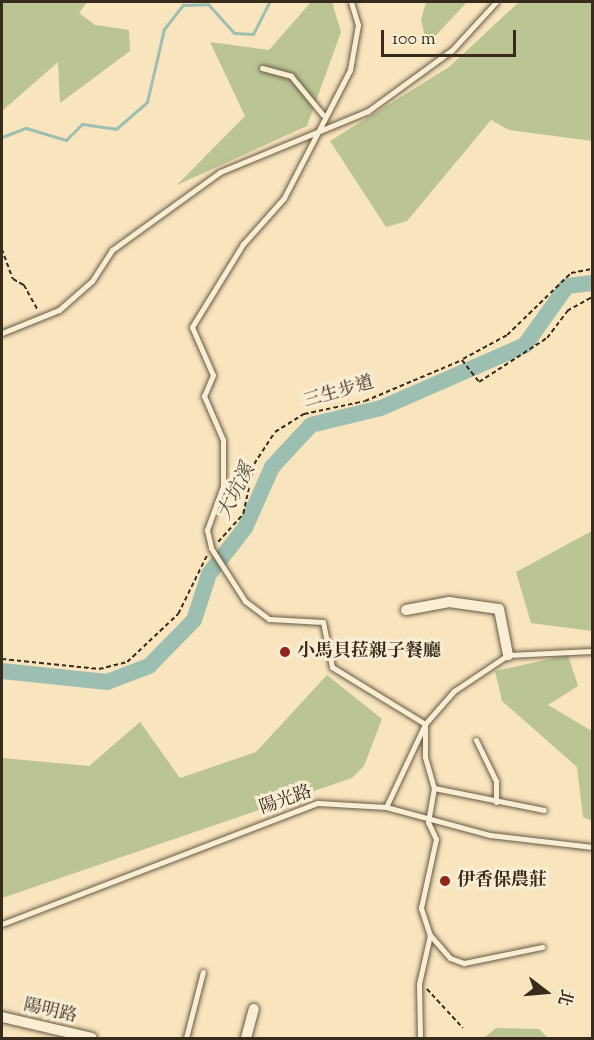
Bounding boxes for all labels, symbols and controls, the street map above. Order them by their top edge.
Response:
scale bar [384,18,519,56]
text: 100 m [392,27,436,53]
street label: 三生步道 [301,373,377,413]
water label: 大坑溪 [213,460,261,524]
place label: 小馬貝菈親子餐廳 [297,641,441,663]
marker: 小馬貝菈親子餐廳 [278,645,292,659]
street label: 陽光路 [257,782,315,820]
place label: 伊香保農莊 [457,870,547,892]
marker: 伊香保農莊 [438,874,452,888]
north arrow [516,962,576,1022]
text: 北 [551,986,577,1008]
street label: 陽明路 [21,995,79,1029]

